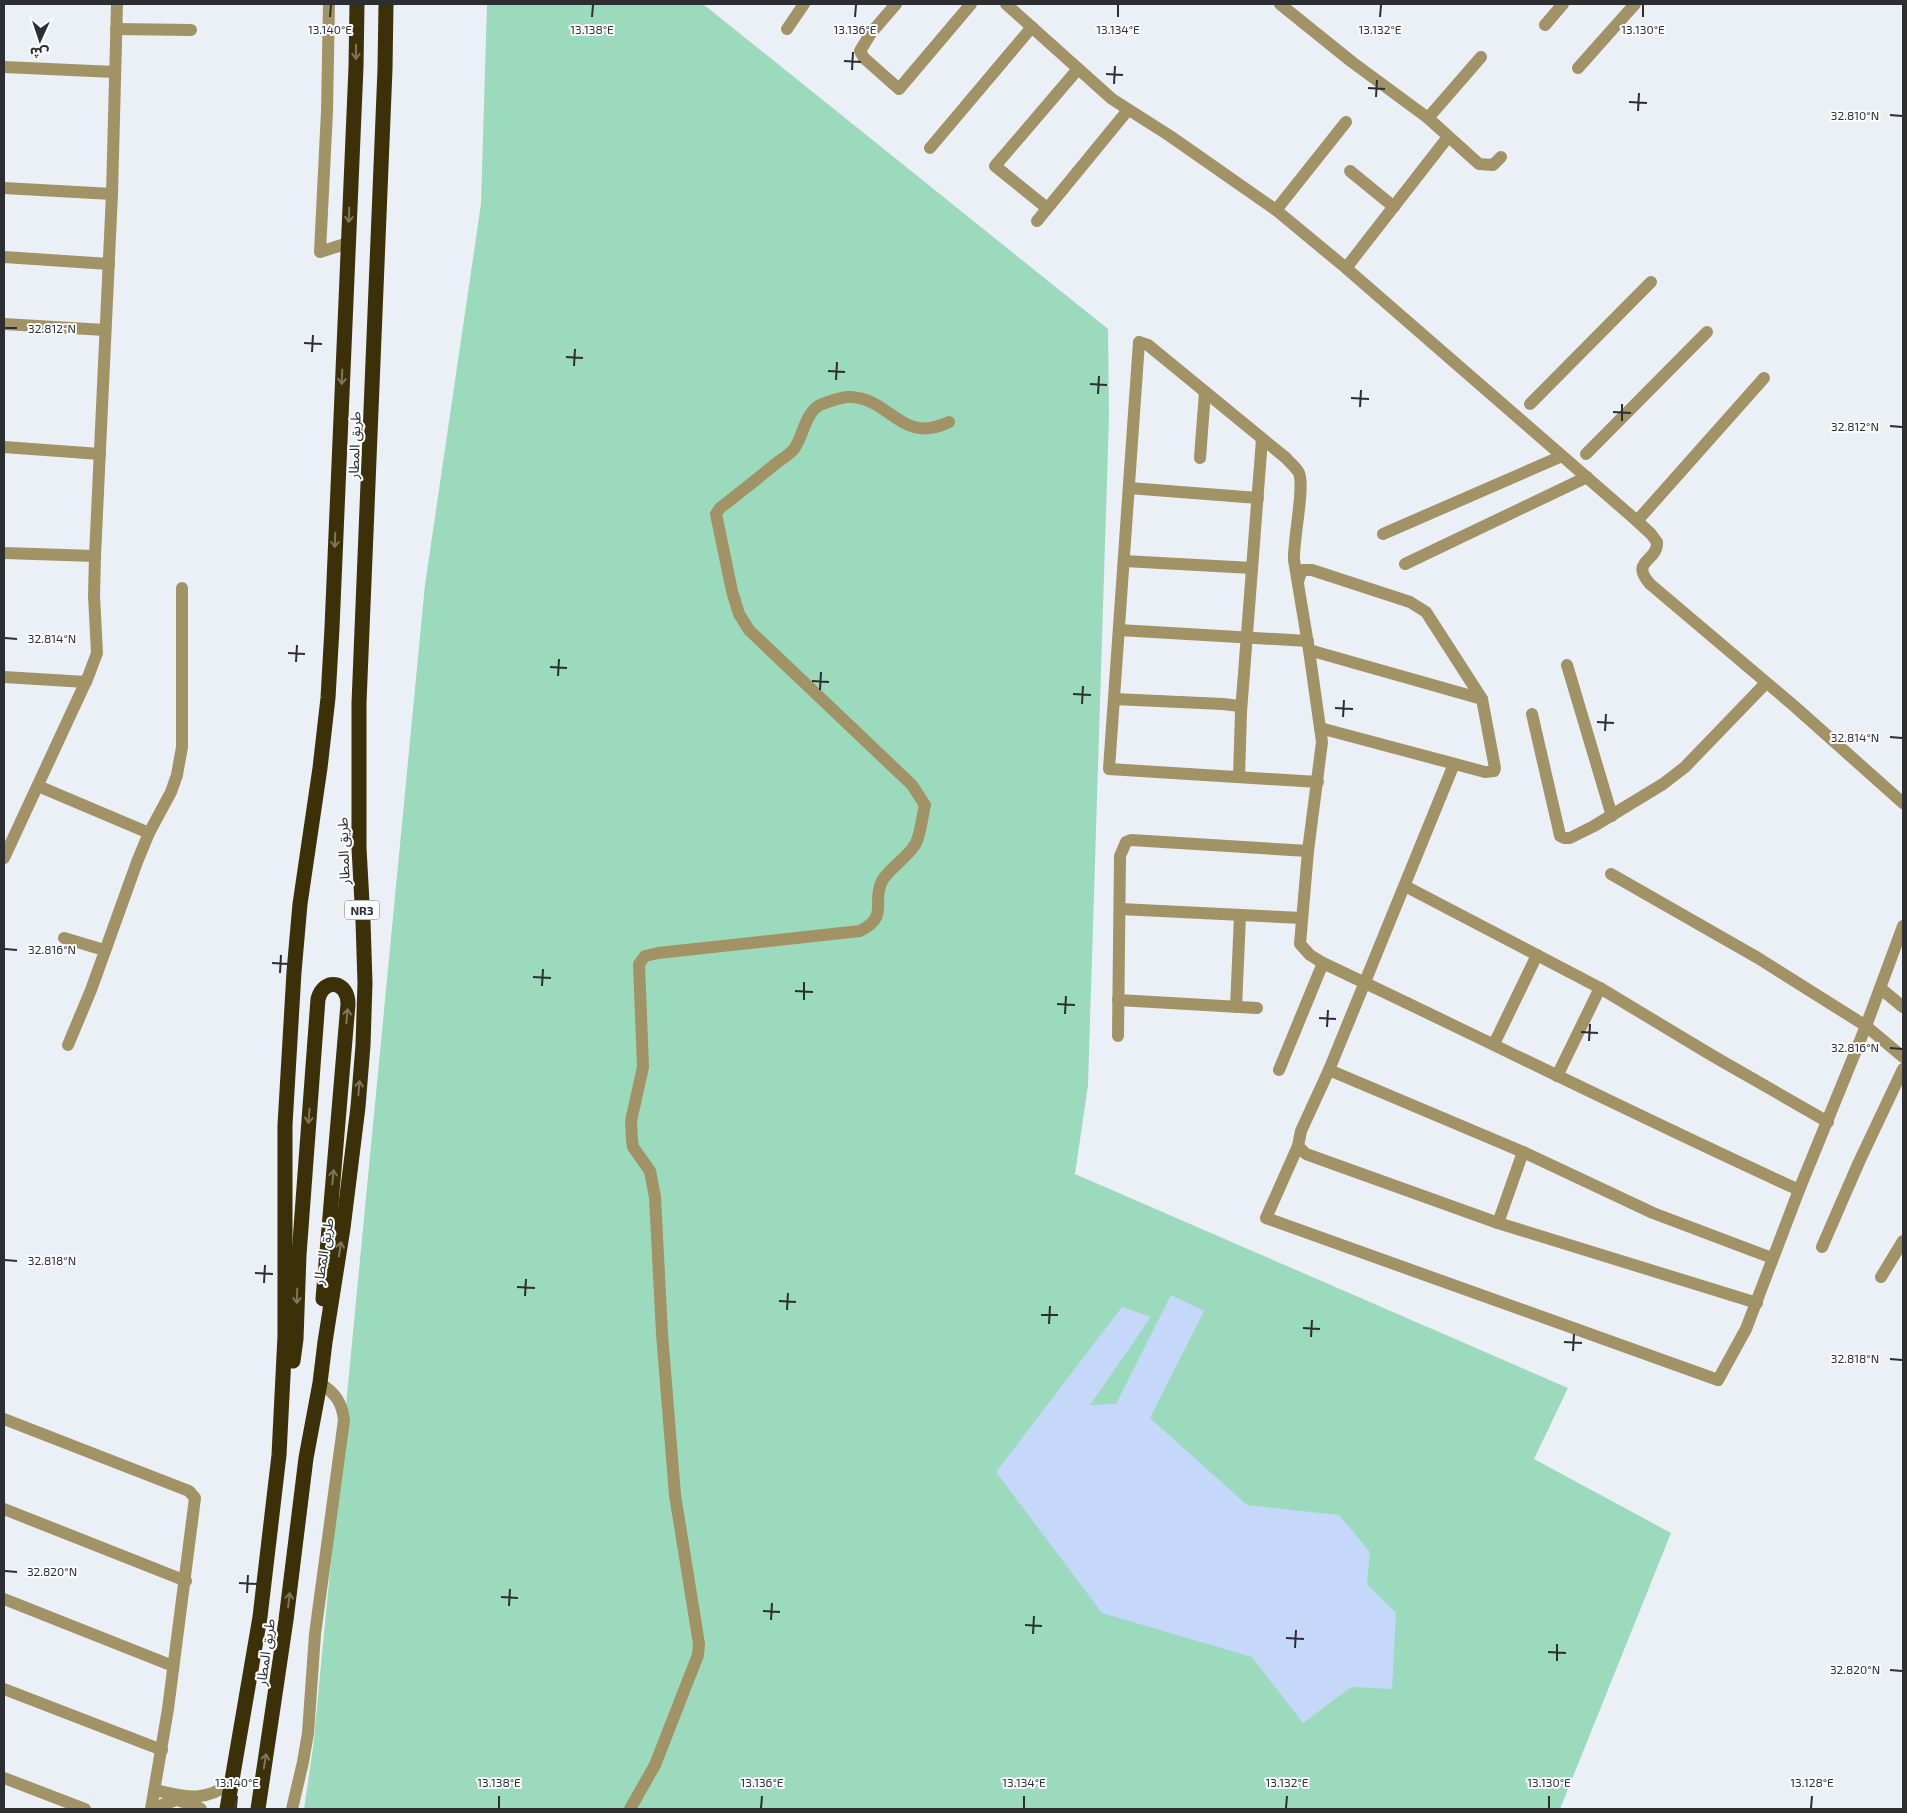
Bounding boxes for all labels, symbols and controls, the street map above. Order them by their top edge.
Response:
north arrow [15,15,65,65]
text: 13.140°E [308,22,352,36]
text: 13.138°E [570,22,614,36]
text: 13.136°E [833,22,877,36]
text: 13.134°E [1096,22,1140,36]
text: 13.132°E [1359,22,1402,36]
text: 13.130°E [1621,22,1665,36]
text: ش [29,44,49,62]
one-way arrow [351,44,361,60]
text: 32.810°N [1831,108,1879,122]
one-way arrow [345,207,354,223]
text: 32.812°N [28,321,76,335]
one-way arrow [338,369,347,385]
street label: طريق المطار [344,411,366,480]
text: 32.812°N [1831,419,1879,433]
one-way arrow [331,531,340,547]
text: 32.814°N [28,631,76,645]
text: 32.814°N [1831,730,1879,744]
street label: طريق المطار [333,817,355,886]
road number: NR3 [344,900,380,920]
text: 32.816°N [28,942,76,956]
one-way arrow [343,1008,352,1024]
text: 32.816°N [1831,1040,1879,1054]
one-way arrow [355,1080,364,1096]
one-way arrow [305,1108,314,1124]
one-way arrow [328,1170,338,1186]
street label: طريق المطار [309,1216,339,1287]
one-way arrow [336,1242,346,1258]
text: 32.818°N [28,1253,76,1267]
one-way arrow [293,1288,302,1304]
text: 32.818°N [1831,1351,1879,1365]
text: 32.820°N [27,1564,77,1578]
one-way arrow [284,1593,294,1609]
street label: طريق المطار [252,1617,280,1688]
text: 32.820°N [1830,1662,1880,1676]
one-way arrow [260,1753,270,1769]
text: 13.140°E [215,1775,259,1789]
text: 13.138°E [477,1775,521,1789]
text: 13.136°E [740,1775,784,1789]
text: 13.134°E [1002,1775,1046,1789]
text: 13.132°E [1266,1775,1309,1789]
text: 13.130°E [1527,1775,1571,1789]
text: 13.128°E [1790,1775,1834,1789]

